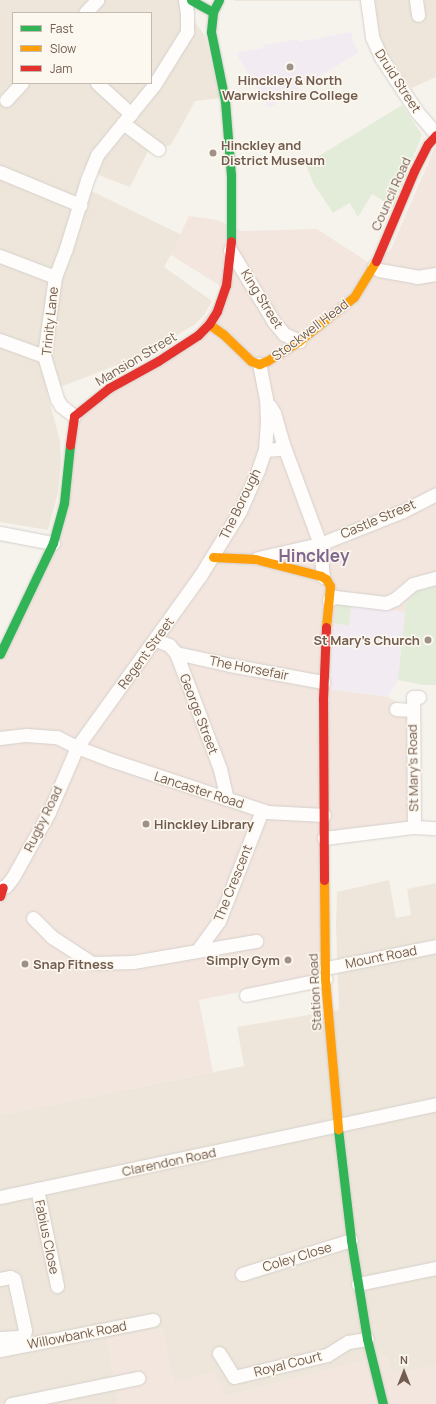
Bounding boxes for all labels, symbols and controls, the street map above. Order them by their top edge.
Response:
legend [12,12,152,84]
text: Fast [50,20,74,37]
text: Slow [50,40,76,57]
street label: Druid Street [372,46,424,116]
text: Jam [50,60,72,77]
marker: Hinckley & North Warwickshire College [285,62,295,72]
place label: Hinckley & North Warwickshire College [222,73,358,104]
place label: Hinckley and District Museum [221,138,325,169]
marker: Hinckley and District Museum [208,148,218,158]
street label: Council Road [368,155,414,233]
street label: King Street [238,266,286,332]
street label: Trinity Lane [39,286,61,356]
street label: Stockwell Head [269,296,351,364]
street label: Mansion Street [93,329,179,389]
street label: The Borough [216,466,264,542]
street label: Castle Street [338,496,418,542]
district label: Hinckley [279,546,349,566]
street label: Regent Street [115,614,177,692]
place label: St Mary's Church [314,632,420,648]
marker: St Mary's Church [423,635,433,645]
street label: The Horsefair [208,653,290,683]
street label: George Street [176,672,222,756]
street label: St Mary's Road [404,724,422,812]
street label: Lancaster Road [152,768,246,812]
street label: Rugby Road [20,784,66,854]
place label: Hinckley Library [154,816,254,832]
marker: Hinckley Library [141,819,151,829]
street label: The Crescent [211,842,255,924]
street label: Mount Road [344,942,418,972]
place label: Simply Gym [206,952,280,968]
street label: Station Road [305,953,325,1031]
marker: Simply Gym [283,955,293,965]
place label: Snap Fitness [33,956,114,972]
marker: Snap Fitness [20,959,30,969]
street label: Clarendon Road [121,1144,217,1180]
street label: Fabius Close [31,1198,63,1276]
street label: Coley Close [261,1239,333,1275]
street label: Willowbank Road [26,1318,128,1352]
street label: Royal Court [252,1348,324,1380]
north arrow [384,1352,424,1392]
text: N [400,1352,408,1367]

